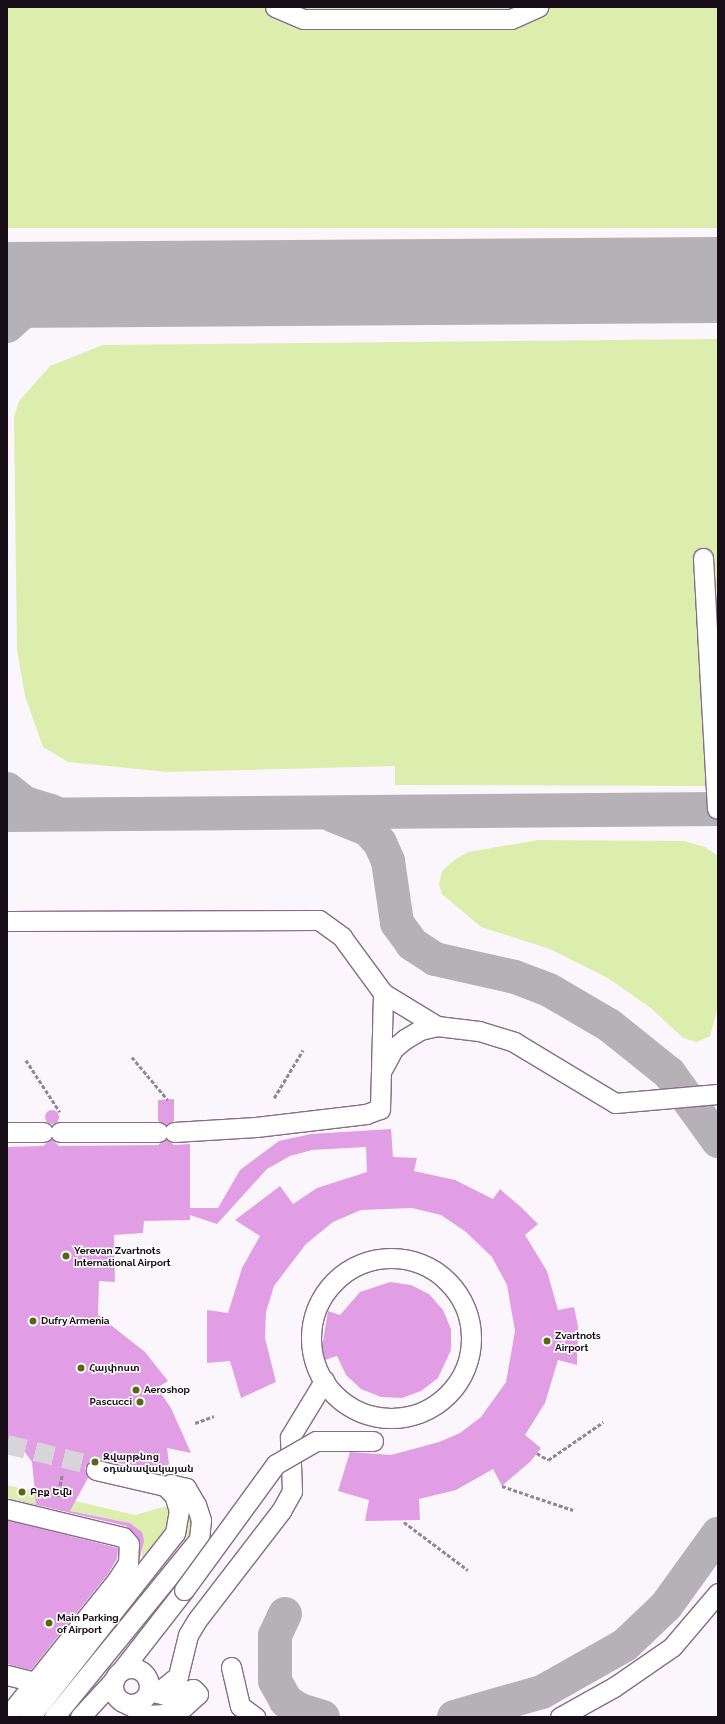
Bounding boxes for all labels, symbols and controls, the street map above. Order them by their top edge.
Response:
place label: Yerevan Zvartnots International Airport [74,1244,171,1268]
marker: Yerevan Zvartnots International Airport [61,1251,71,1261]
place label: Dufry Armenia [41,1315,110,1327]
marker: Dufry Armenia [28,1316,38,1326]
place label: Zvartnots Airport [555,1329,601,1352]
marker: Zvartnots Airport [542,1336,552,1346]
place label: Հայփոստ [89,1362,140,1374]
marker: Հայփոստ [76,1363,86,1373]
place label: Aeroshop [144,1384,190,1396]
marker: Aeroshop [131,1385,141,1395]
place label: Pascucci [90,1396,132,1408]
marker: Pascucci [135,1397,145,1407]
place label: Զվարթնոց օդանավակայան [103,1450,194,1474]
marker: Զվարթնոց օդանավակայան [90,1457,100,1467]
place label: Բբք Եվն [30,1486,72,1498]
marker: Բբք Եվն [17,1487,27,1497]
place label: Main Parking of Airport [57,1611,119,1634]
marker: Main Parking of Airport [44,1618,54,1628]

